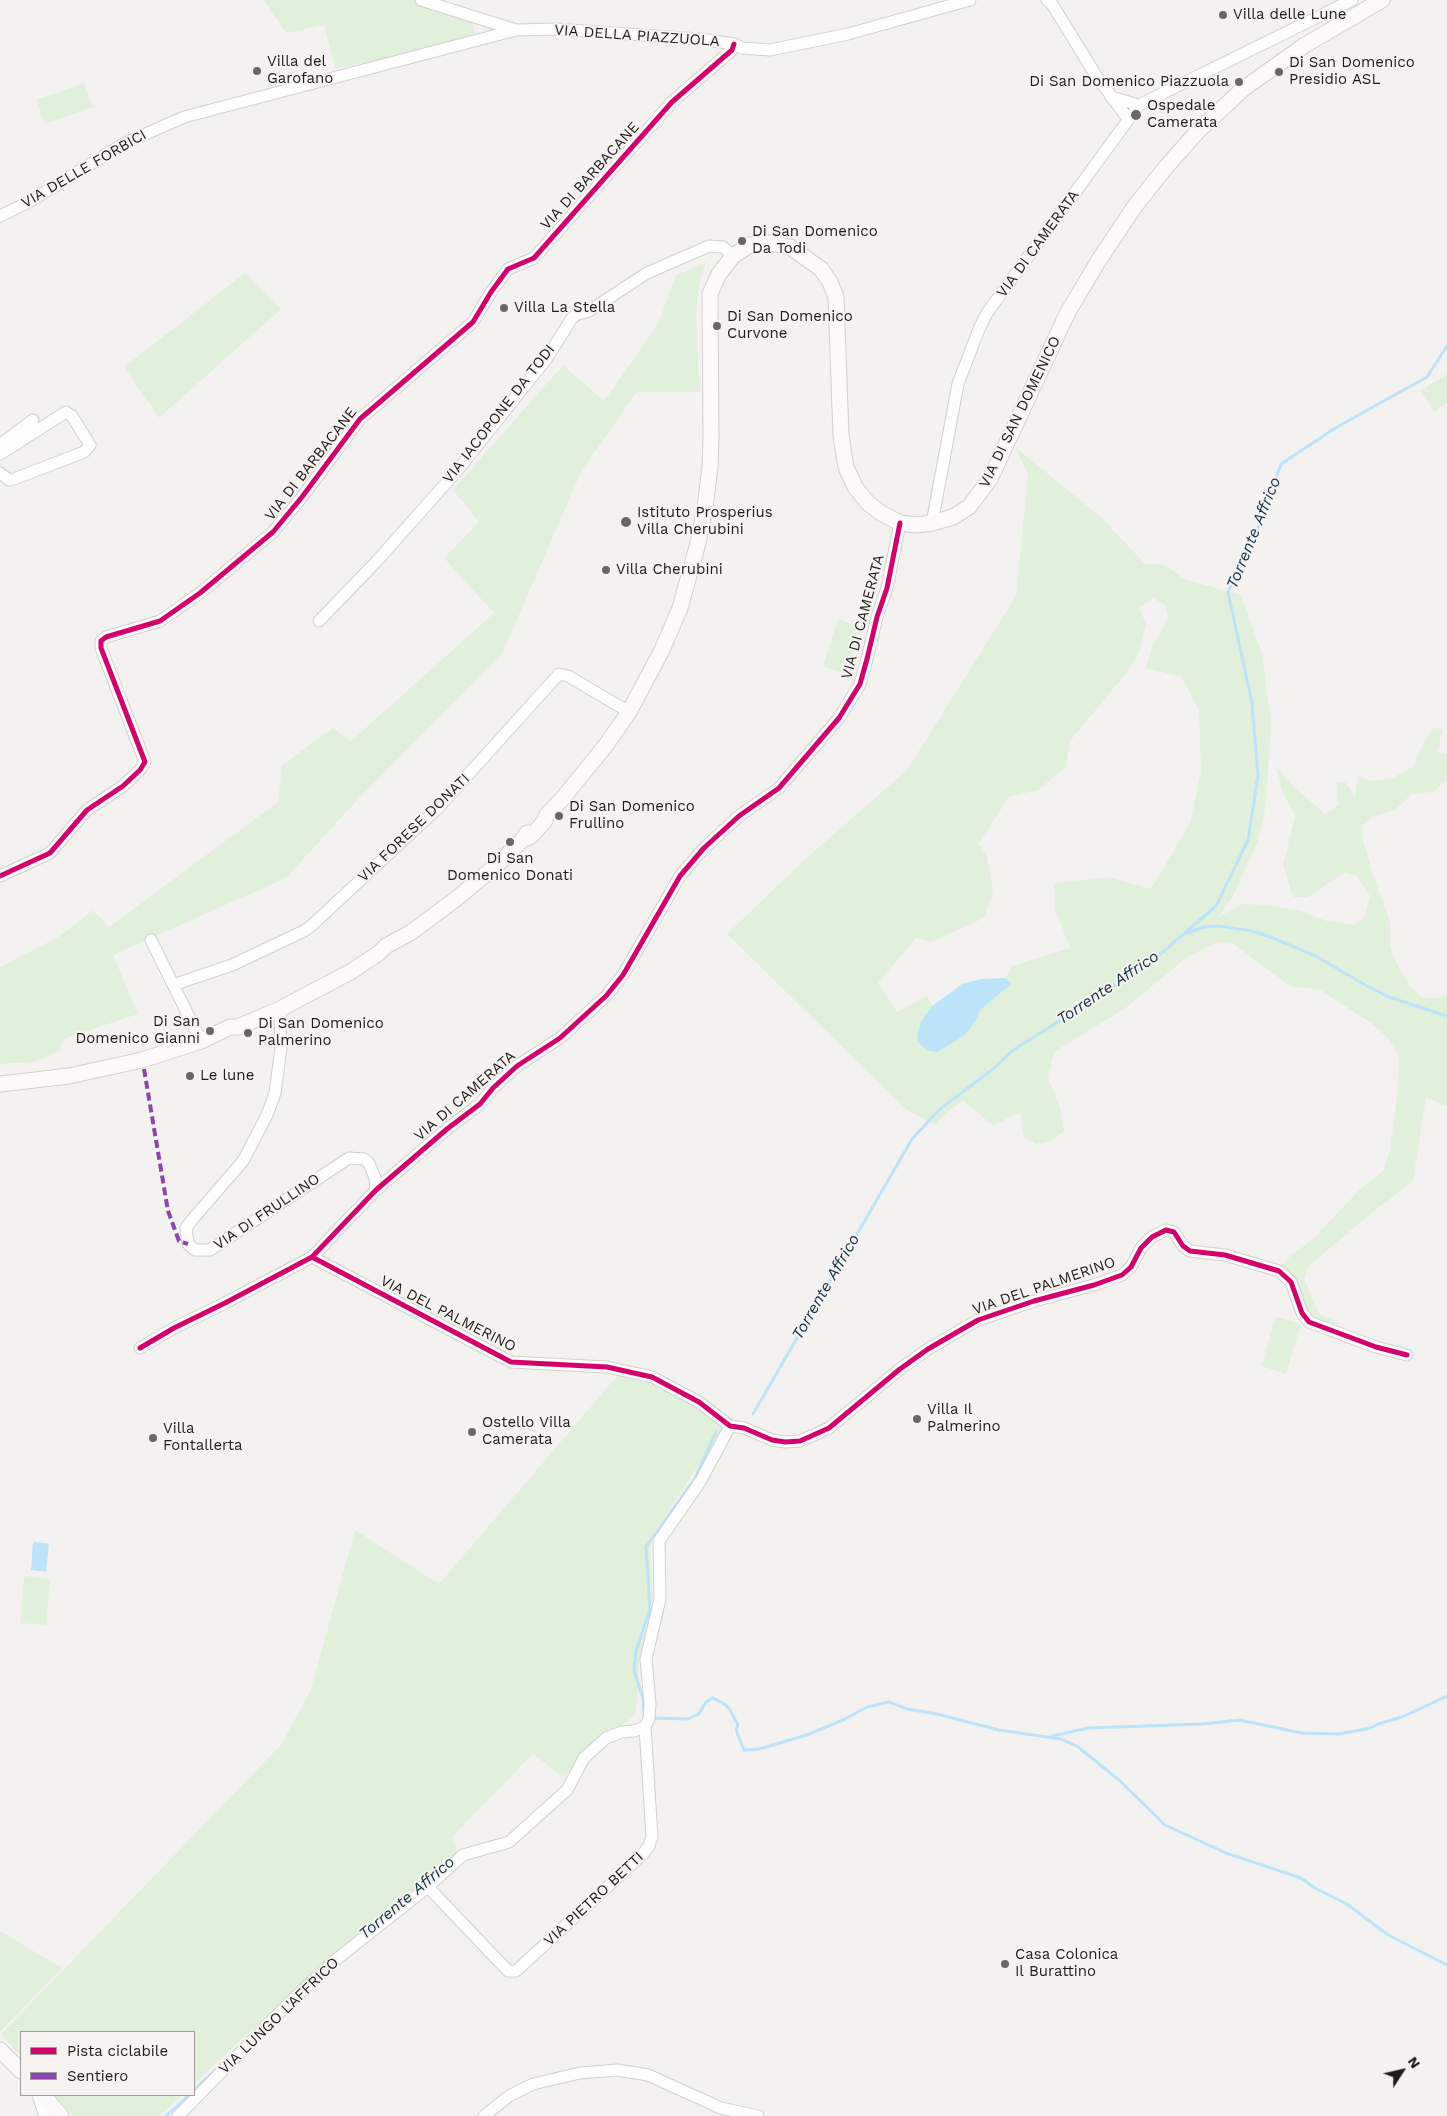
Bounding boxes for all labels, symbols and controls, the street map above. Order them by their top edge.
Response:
place label: Villa delle Lune [1233,6,1347,24]
marker: Villa delle Lune [1217,9,1229,21]
street label: VIA DELLA PIAZZUOLA [554,21,720,51]
place label: Villa del Garofano [267,53,333,88]
place label: Di San Domenico Presidio ASL [1289,54,1415,89]
marker: Villa del Garofano [251,65,263,77]
marker: Di San Domenico Presidio ASL [1273,66,1285,78]
place label: Di San Domenico Piazzuola [1029,73,1229,91]
marker: Di San Domenico Piazzuola [1233,76,1245,88]
place label: Ospedale Camerata [1147,97,1218,132]
marker: Ospedale Camerata [1129,108,1143,122]
street label: VIA DI BARBACANE [537,118,643,234]
street label: VIA DELLE FORBICI [18,126,150,212]
street label: VIA DI CAMERATA [993,187,1083,301]
place label: Di San Domenico Da Todi [752,223,878,258]
marker: Di San Domenico Da Todi [736,235,748,247]
place label: Villa La Stella [514,299,615,317]
marker: Villa La Stella [498,302,510,314]
place label: Di San Domenico Curvone [727,308,853,343]
marker: Di San Domenico Curvone [711,320,723,332]
street label: VIA DI SAN DOMENICO [975,333,1065,491]
street label: VIA IACOPONE DA TODI [439,341,559,487]
street label: VIA DI BARBACANE [261,404,361,524]
water label: Torrente Affrico [1223,474,1285,592]
place label: Istituto Prosperius Villa Cherubini [637,504,773,539]
marker: Istituto Prosperius Villa Cherubini [619,515,633,529]
street label: VIA DI CAMERATA [838,553,888,681]
place label: Villa Cherubini [616,561,723,579]
marker: Villa Cherubini [600,564,612,576]
street label: VIA FORESE DONATI [354,770,474,886]
place label: Di San Domenico Frullino [569,798,695,833]
marker: Di San Domenico Frullino [553,810,565,822]
marker: Di San Domenico Donati [504,836,516,848]
place label: Di San Domenico Donati [447,850,573,885]
water label: Torrente Affrico [1053,947,1163,1029]
place label: Di San Domenico Gianni [76,1013,200,1048]
place label: Di San Domenico Palmerino [258,1015,384,1050]
marker: Di San Domenico Gianni [204,1025,216,1037]
marker: Di San Domenico Palmerino [242,1027,254,1039]
street label: VIA DI CAMERATA [411,1047,519,1145]
place label: Le lune [200,1067,254,1085]
marker: Le lune [184,1070,196,1082]
street label: VIA DI FRULLINO [211,1170,323,1254]
water label: Torrente Affrico [788,1231,864,1343]
street label: VIA DEL PALMERINO [970,1253,1118,1319]
street label: VIA DEL PALMERINO [377,1272,519,1356]
place label: Villa Il Palmerino [927,1401,1001,1436]
marker: Villa Il Palmerino [911,1413,923,1425]
place label: Ostello Villa Camerata [482,1414,571,1449]
place label: Villa Fontallerta [163,1420,243,1455]
marker: Ostello Villa Camerata [466,1426,478,1438]
marker: Villa Fontallerta [147,1432,159,1444]
street label: VIA PIETRO BETTI [540,1848,648,1950]
water label: Torrente Affrico [355,1852,459,1944]
place label: Casa Colonica Il Burattino [1015,1946,1118,1981]
street label: VIA LUNGO L'AFFRICO [215,1954,343,2078]
marker: Casa Colonica Il Burattino [999,1958,1011,1970]
legend [20,2031,195,2096]
text: Pista ciclabile [67,2042,168,2060]
north arrow [1377,2046,1427,2096]
text: N [1405,2054,1424,2071]
text: Sentiero [67,2067,128,2085]

